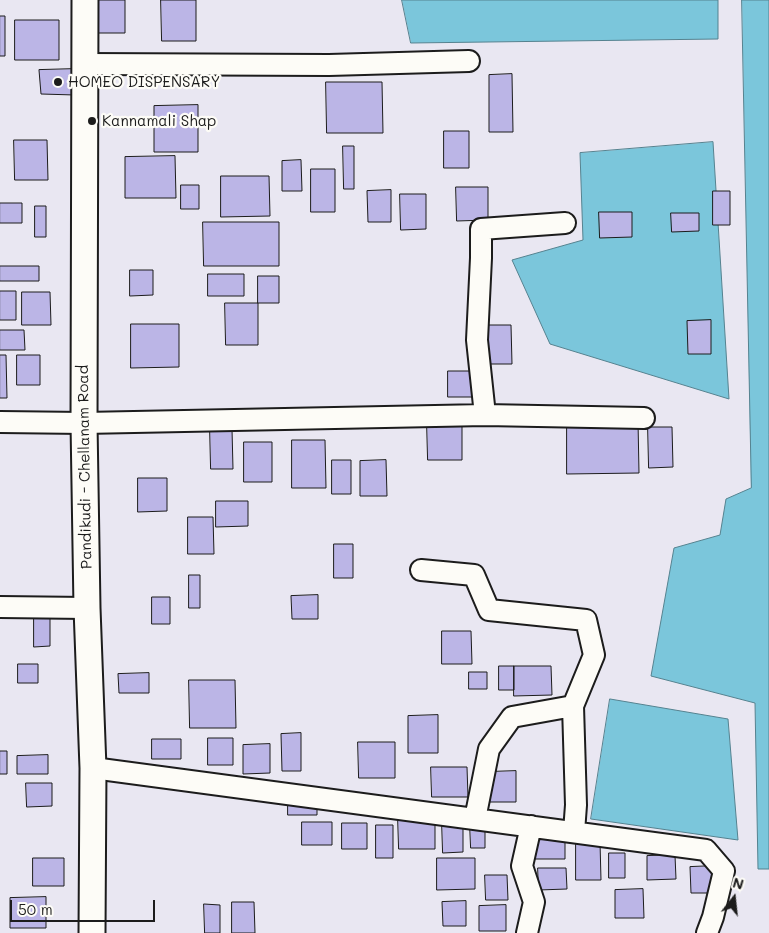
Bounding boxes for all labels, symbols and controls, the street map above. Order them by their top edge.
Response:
place label: HOMEO DISPENSARY [68,73,220,91]
marker: HOMEO DISPENSARY [52,76,64,88]
place label: Kannamali Shap [102,112,216,130]
marker: Kannamali Shap [86,115,98,127]
street label: Pandikudi - Chellanam Road [74,365,96,569]
text: N [731,872,746,894]
north arrow [709,873,759,923]
scale bar [12,890,158,922]
text: 50 m [18,899,53,919]

